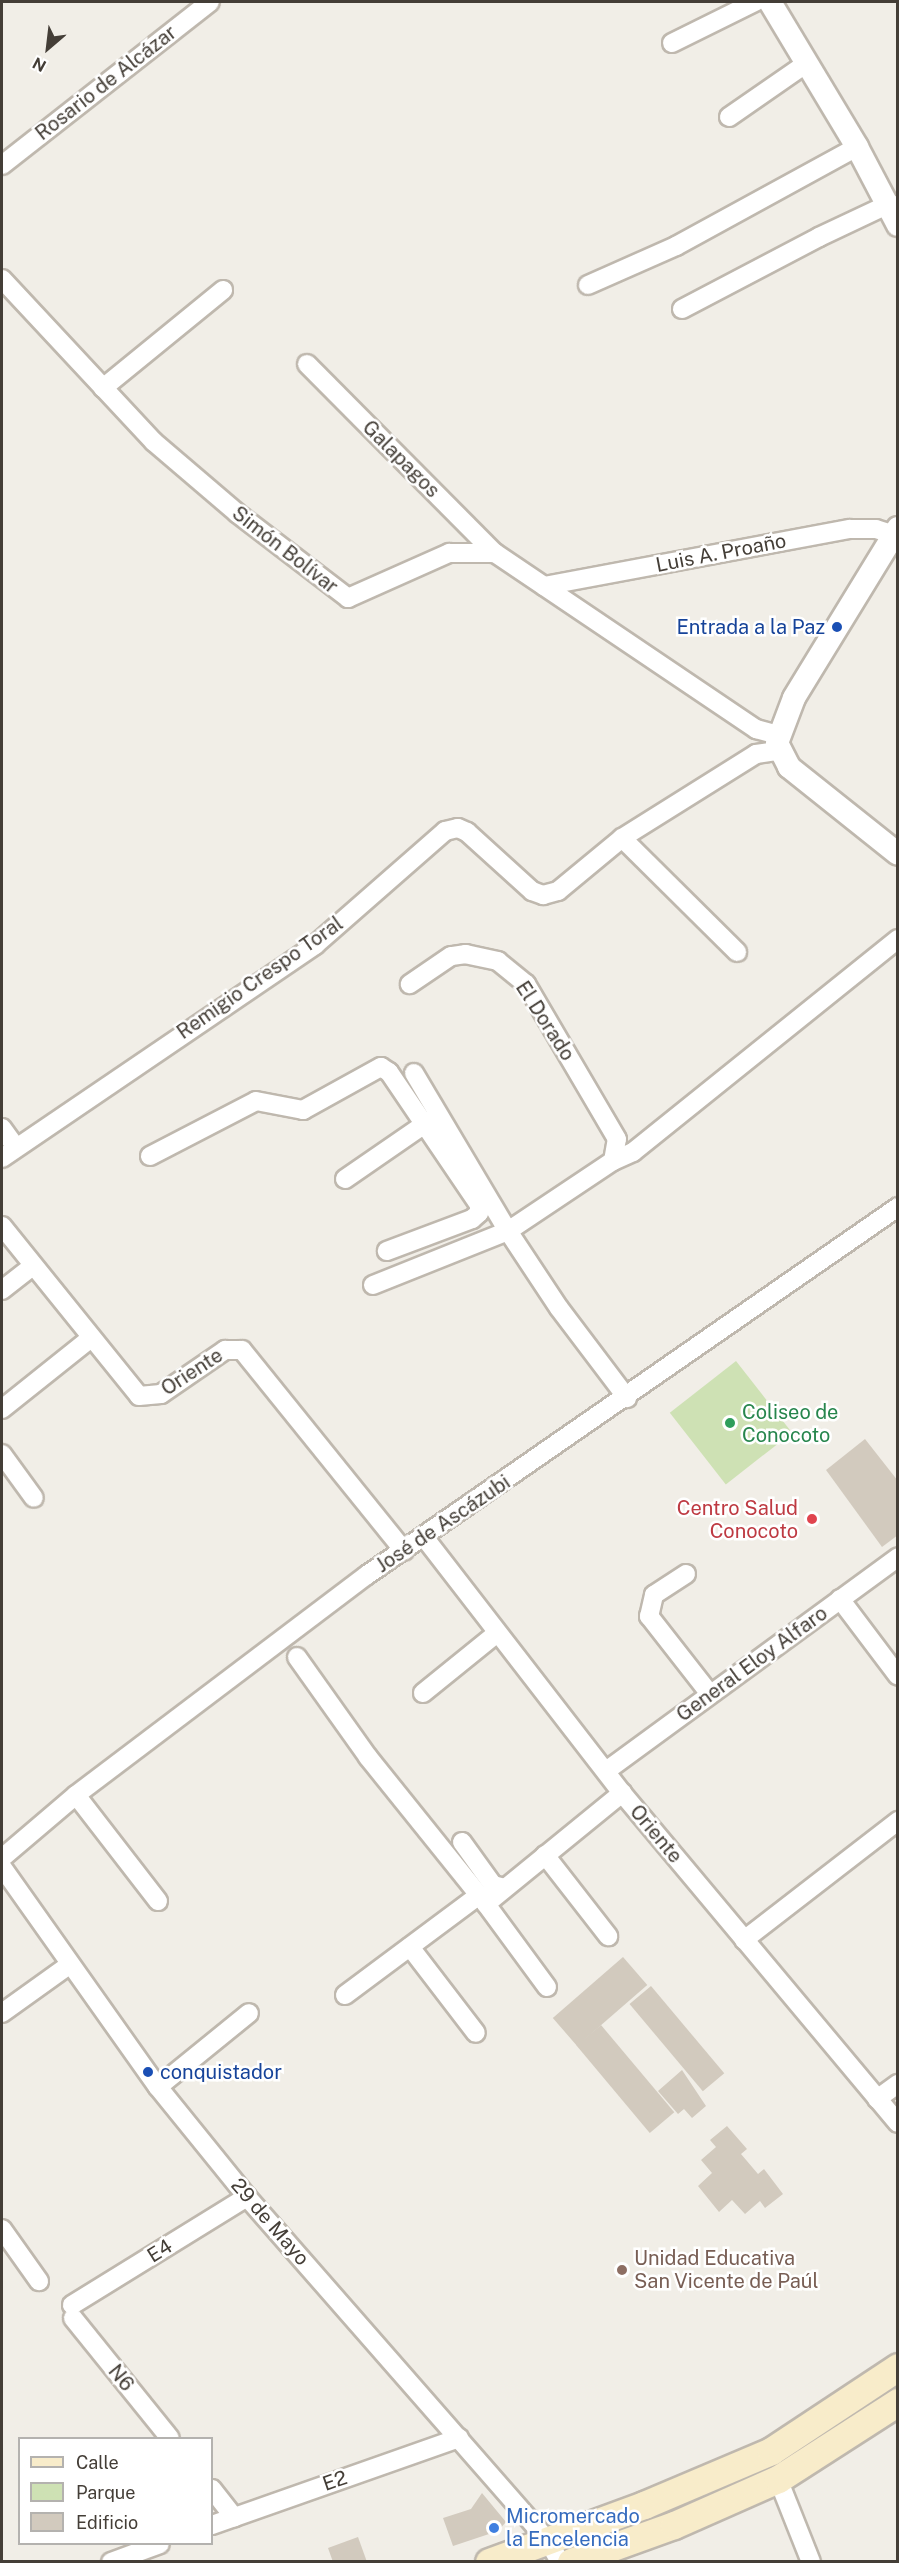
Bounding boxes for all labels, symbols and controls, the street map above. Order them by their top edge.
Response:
north arrow [18,18,78,78]
street label: Rosario de Alcázar [31,20,181,146]
text: N [29,53,49,76]
street label: Galapagos [357,415,445,503]
street label: Simón Bolívar [227,501,343,599]
street label: Luis A. Proaño [654,529,788,577]
place label: Entrada a la Paz [677,615,825,639]
marker: Entrada a la Paz [830,620,844,634]
street label: Remigio Crespo Toral [172,912,348,1044]
street label: El Dorado [510,977,580,1065]
street label: Oriente [157,1343,227,1401]
place label: Coliseo de Conocoto [742,1400,839,1447]
marker: Coliseo de Conocoto [723,1416,737,1430]
street label: José de Ascázubi [371,1470,515,1578]
place label: Centro Salud Conocoto [677,1496,798,1543]
marker: Centro Salud Conocoto [803,1510,821,1528]
street label: General Eloy Alfaro [672,1601,832,1727]
street label: Oriente [625,1800,687,1868]
place label: conquistador [160,2060,282,2084]
marker: conquistador [141,2065,155,2079]
street label: 29 de Mayo [226,2174,314,2270]
street label: E4 [143,2234,177,2268]
place label: Unidad Educativa San Vicente de Paúl [634,2246,820,2293]
marker: Unidad Educativa San Vicente de Paúl [615,2263,629,2277]
street label: N6 [103,2360,139,2396]
legend [18,2437,213,2545]
text: Calle [76,2452,119,2473]
street label: E2 [320,2466,350,2496]
text: Parque [76,2482,136,2503]
place label: Micromercado la Encelencia [506,2504,640,2551]
text: Edificio [76,2512,138,2533]
marker: Micromercado la Encelencia [487,2521,501,2535]

